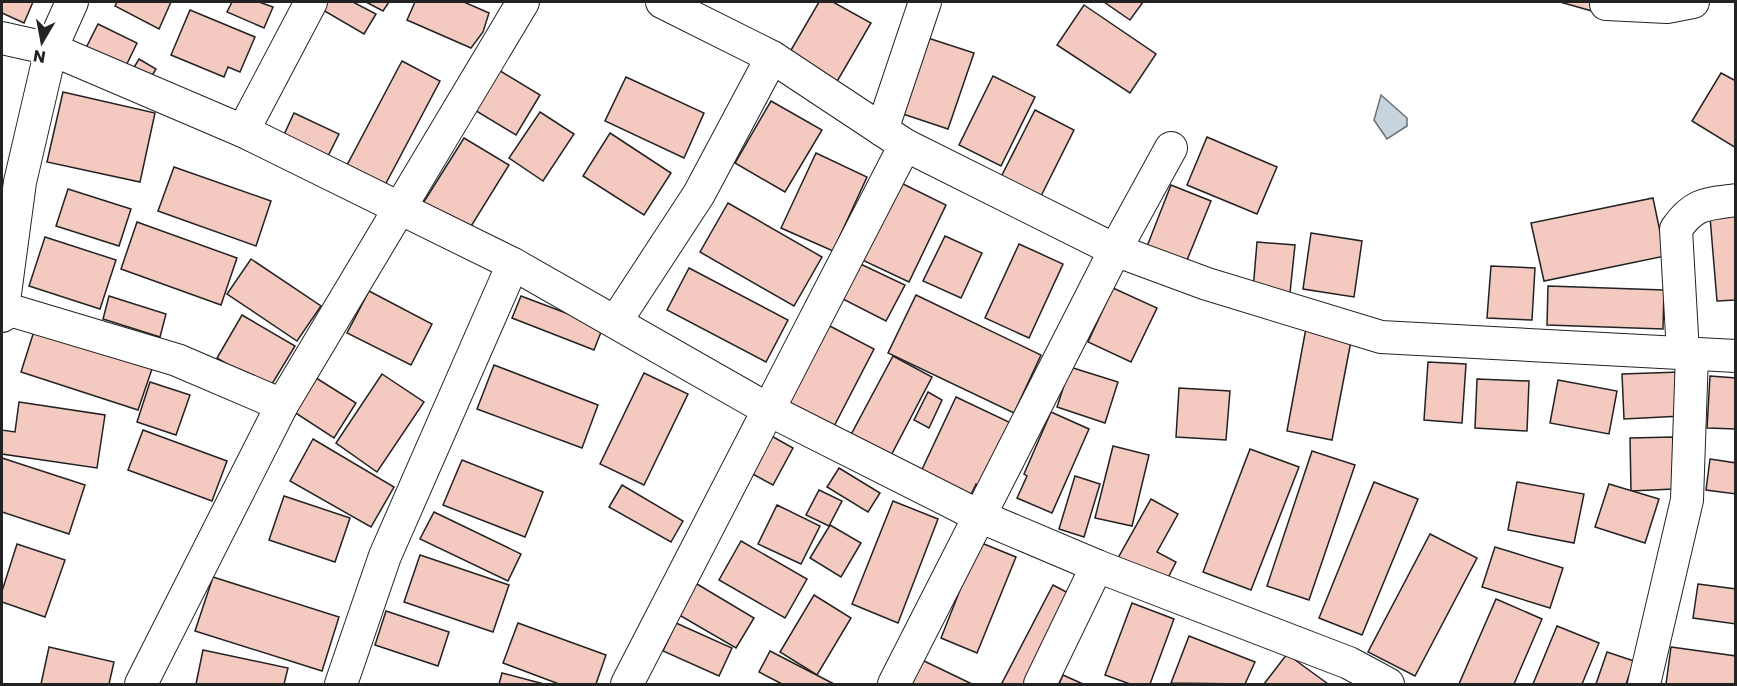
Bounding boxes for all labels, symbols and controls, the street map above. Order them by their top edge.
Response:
north arrow [12,12,72,72]
text: N [32,44,47,69]

